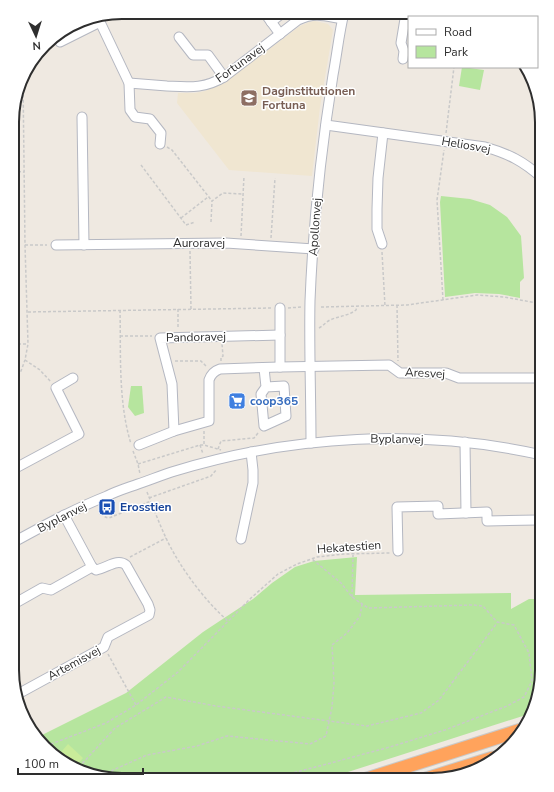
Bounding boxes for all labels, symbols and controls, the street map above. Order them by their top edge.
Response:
north arrow [16,16,56,56]
legend [408,16,538,68]
text: Road [444,24,472,40]
text: N [32,38,41,53]
street label: Fortunavej [212,40,268,86]
text: Park [444,44,469,60]
place label: Daginstitutionen Fortuna [262,83,355,113]
school or university icon: Daginstitutionen Fortuna [239,88,259,108]
street label: Heliosvej [440,133,492,157]
street label: Apollonvej [305,197,325,257]
street label: Auroravej [173,235,225,251]
street label: Pandoravej [166,328,226,346]
street label: Aresvej [404,364,446,382]
supermarket icon: coop365 [227,391,247,411]
place label: coop365 [250,393,298,409]
street label: Byplanvej [370,431,424,447]
bus stop icon: Erosstien [97,497,117,517]
street label: Byplanvej [35,498,89,536]
place label: Erosstien [120,499,172,515]
street label: Hekatestien [316,537,382,557]
street label: Artemisvej [45,642,103,684]
scale bar [18,750,143,776]
text: 100 m [24,756,59,772]

